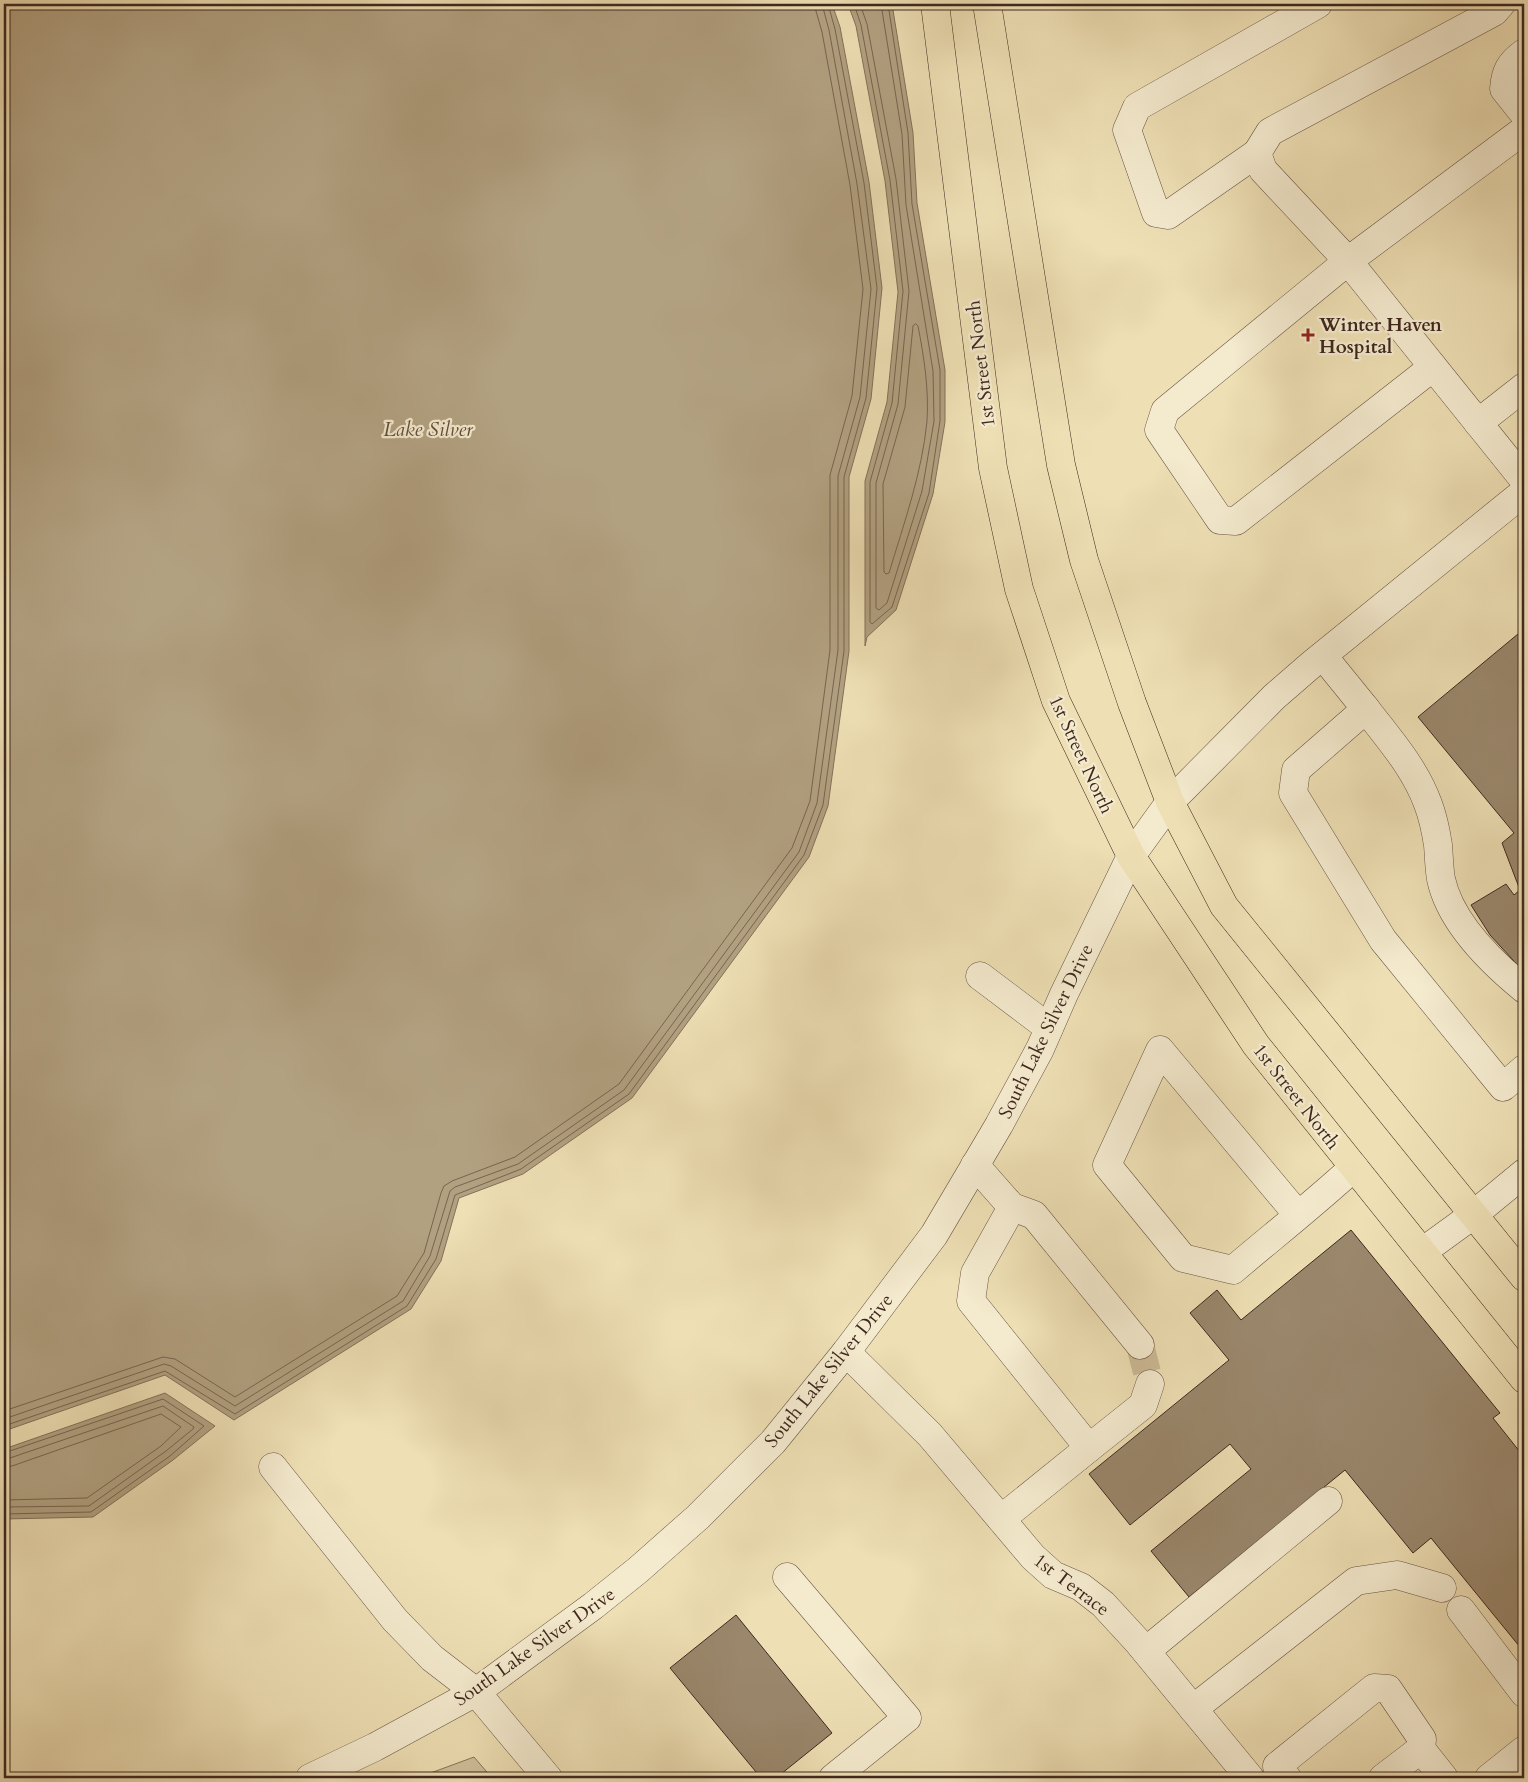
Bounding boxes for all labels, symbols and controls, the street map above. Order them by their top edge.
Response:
street label: 1st Street North [960,298,1002,429]
place label: Winter Haven Hospital [1318,312,1443,360]
marker: Winter Haven Hospital [1301,328,1315,342]
water label: Lake Silver [383,416,474,443]
street label: 1st Street North [1042,691,1120,818]
street label: South Lake Silver Drive [992,940,1100,1123]
street label: 1st Street North [1247,1038,1346,1155]
street label: South Lake Silver Drive [758,1288,899,1453]
street label: 1st Terrace [1028,1548,1115,1622]
street label: South Lake Silver Drive [449,1581,620,1712]

